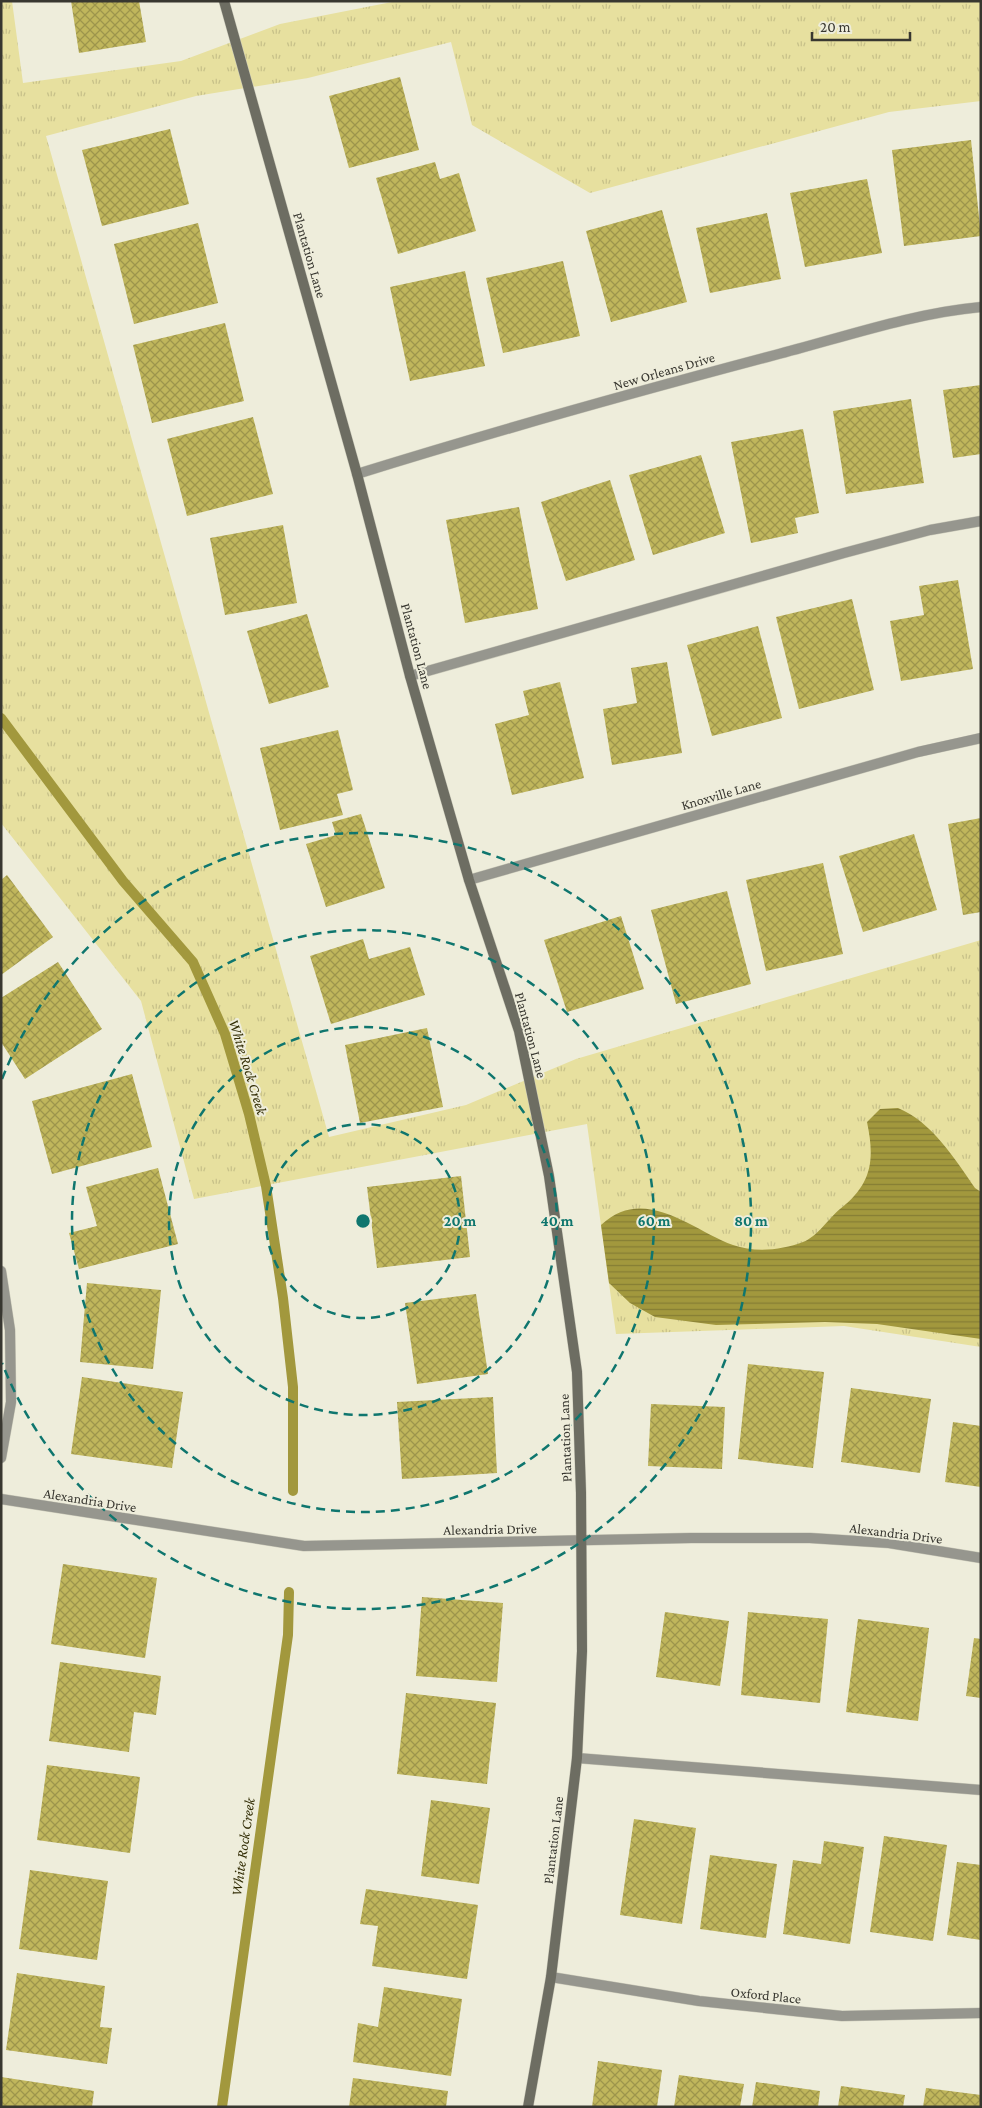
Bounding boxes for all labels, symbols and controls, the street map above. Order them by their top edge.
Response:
scale bar [812,10,910,42]
text: 20 m [820,19,851,35]
street label: Plantation Lane [290,210,330,300]
street label: New Orleans Drive [611,349,717,393]
street label: Plantation Lane [398,601,436,691]
street label: Knoxville Lane [679,775,763,813]
street label: Plantation Lane [512,990,550,1080]
water label: White Rock Creek [226,1017,271,1118]
centre of rings [354,1212,372,1230]
text: 20 m [444,1213,476,1229]
text: 40 m [541,1213,574,1229]
text: 60 m [638,1213,671,1229]
text: 80 m [734,1213,768,1229]
street label: Plantation Lane [555,1394,575,1482]
street label: Alexandria Drive [42,1485,138,1515]
street label: Alexandria Drive [849,1519,943,1547]
street label: Alexandria Drive [443,1520,537,1538]
street label: Plantation Lane [540,1795,566,1885]
water label: White Rock Creek [228,1796,258,1897]
street label: Oxford Place [730,1983,802,2007]

